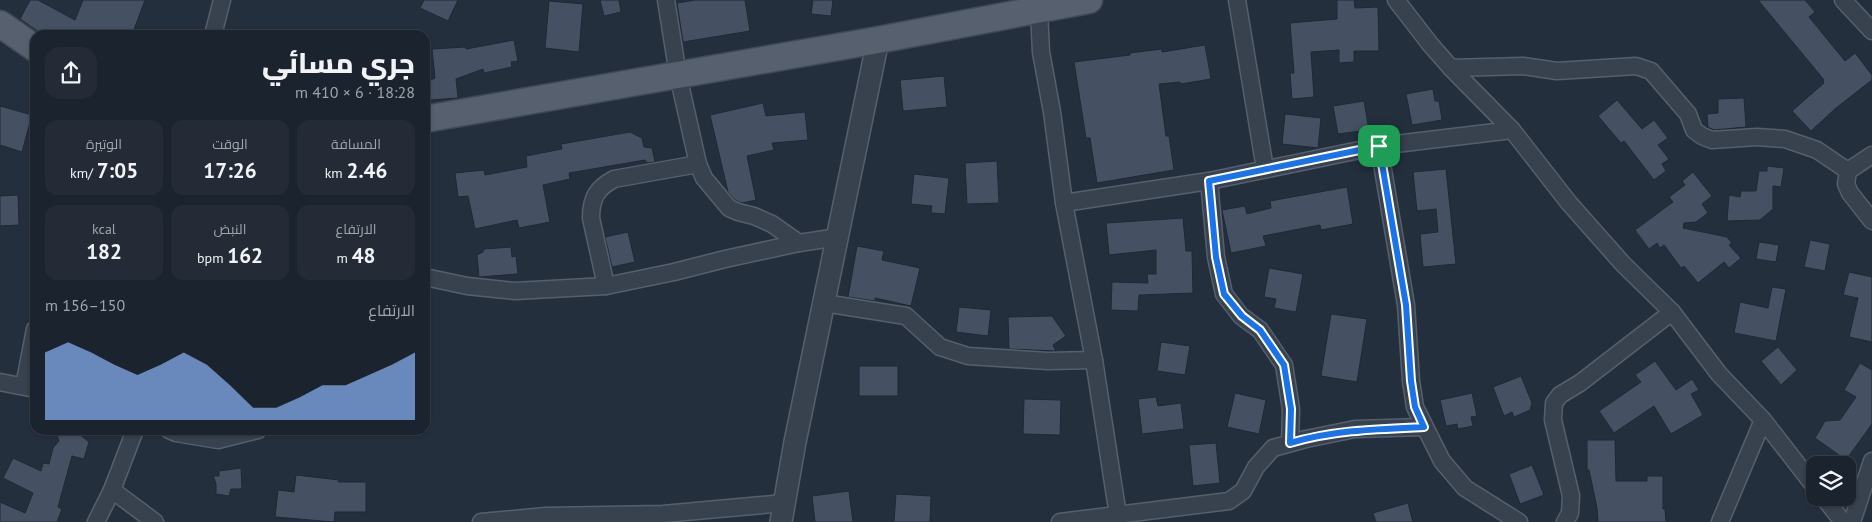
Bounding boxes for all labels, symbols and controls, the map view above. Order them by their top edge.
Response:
text: جري مسائي [262,44,415,81]
button: share [45,47,97,99]
text: 18:28 · 6 × 410 m [295,82,415,102]
pin [1358,125,1400,167]
icon: arrive [1365,132,1393,160]
text: الوتيرة [86,135,122,153]
text: الوقت [212,135,248,153]
text: المسافة [331,135,381,153]
text: 7:05 [97,157,138,184]
text: 17:26 [203,157,257,184]
text: 2.46 [346,157,387,184]
text: /km [70,164,97,182]
text: km [325,164,346,182]
text: kcal [92,220,116,238]
text: النبض [214,220,246,238]
text: الارتفاع [335,220,377,238]
text: 182 [86,238,122,265]
text: 162 [227,242,263,269]
text: 48 [352,242,375,269]
text: bpm [197,249,227,267]
text: m [337,249,352,267]
text: 150–156 m [45,295,125,315]
text: الارتفاع [368,300,415,320]
map controls [1806,456,1856,506]
button: layers [1806,456,1856,506]

